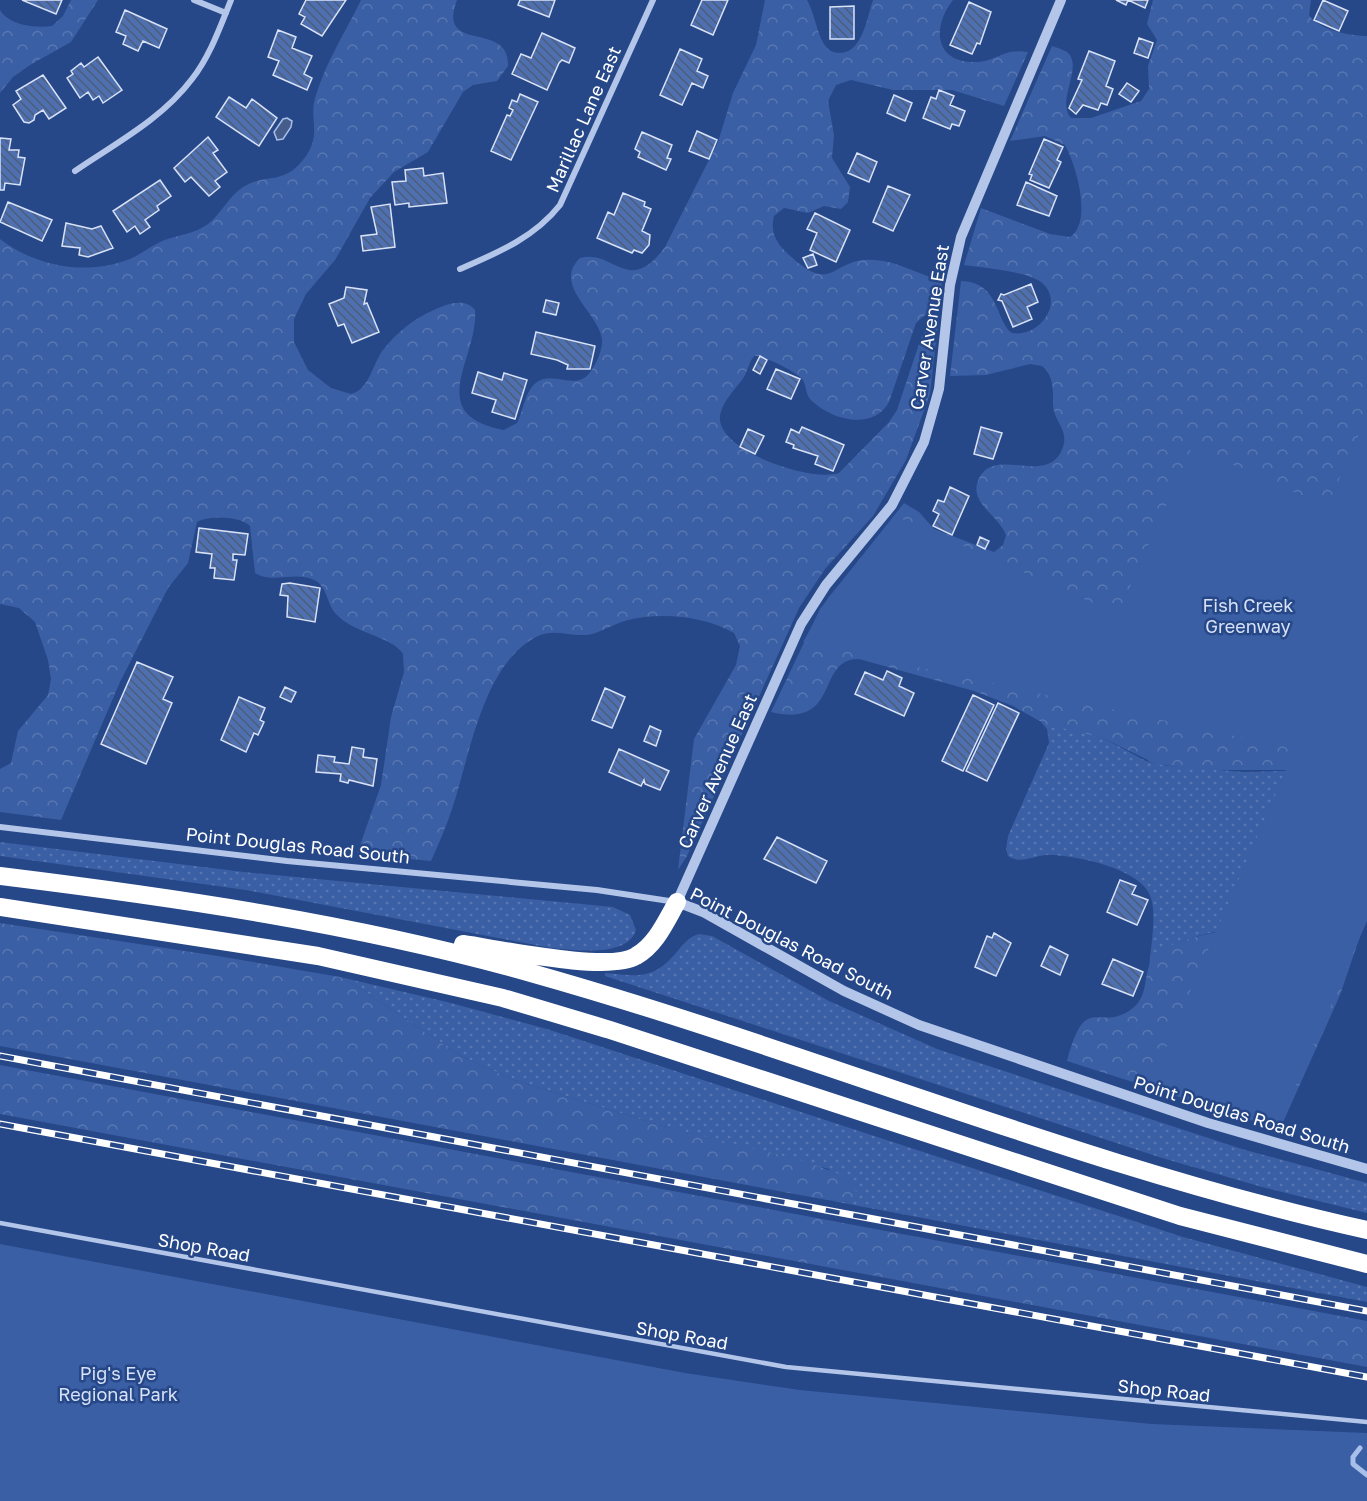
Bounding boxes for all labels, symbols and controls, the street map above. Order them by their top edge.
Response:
street label: Marillac Lane East [541,42,625,196]
street label: Carver Avenue East [905,243,953,411]
park label: Fish Creek Greenway [1203,594,1293,637]
street label: Carver Avenue East [673,690,761,852]
street label: Point Douglas Road South [185,822,411,868]
street label: Point Douglas Road South [687,882,897,1004]
street label: Point Douglas Road South [1131,1071,1353,1157]
street label: Shop Road [156,1228,252,1266]
street label: Shop Road [634,1316,730,1354]
park label: Pig's Eye Regional Park [58,1362,178,1405]
street label: Shop Road [1117,1374,1211,1406]

